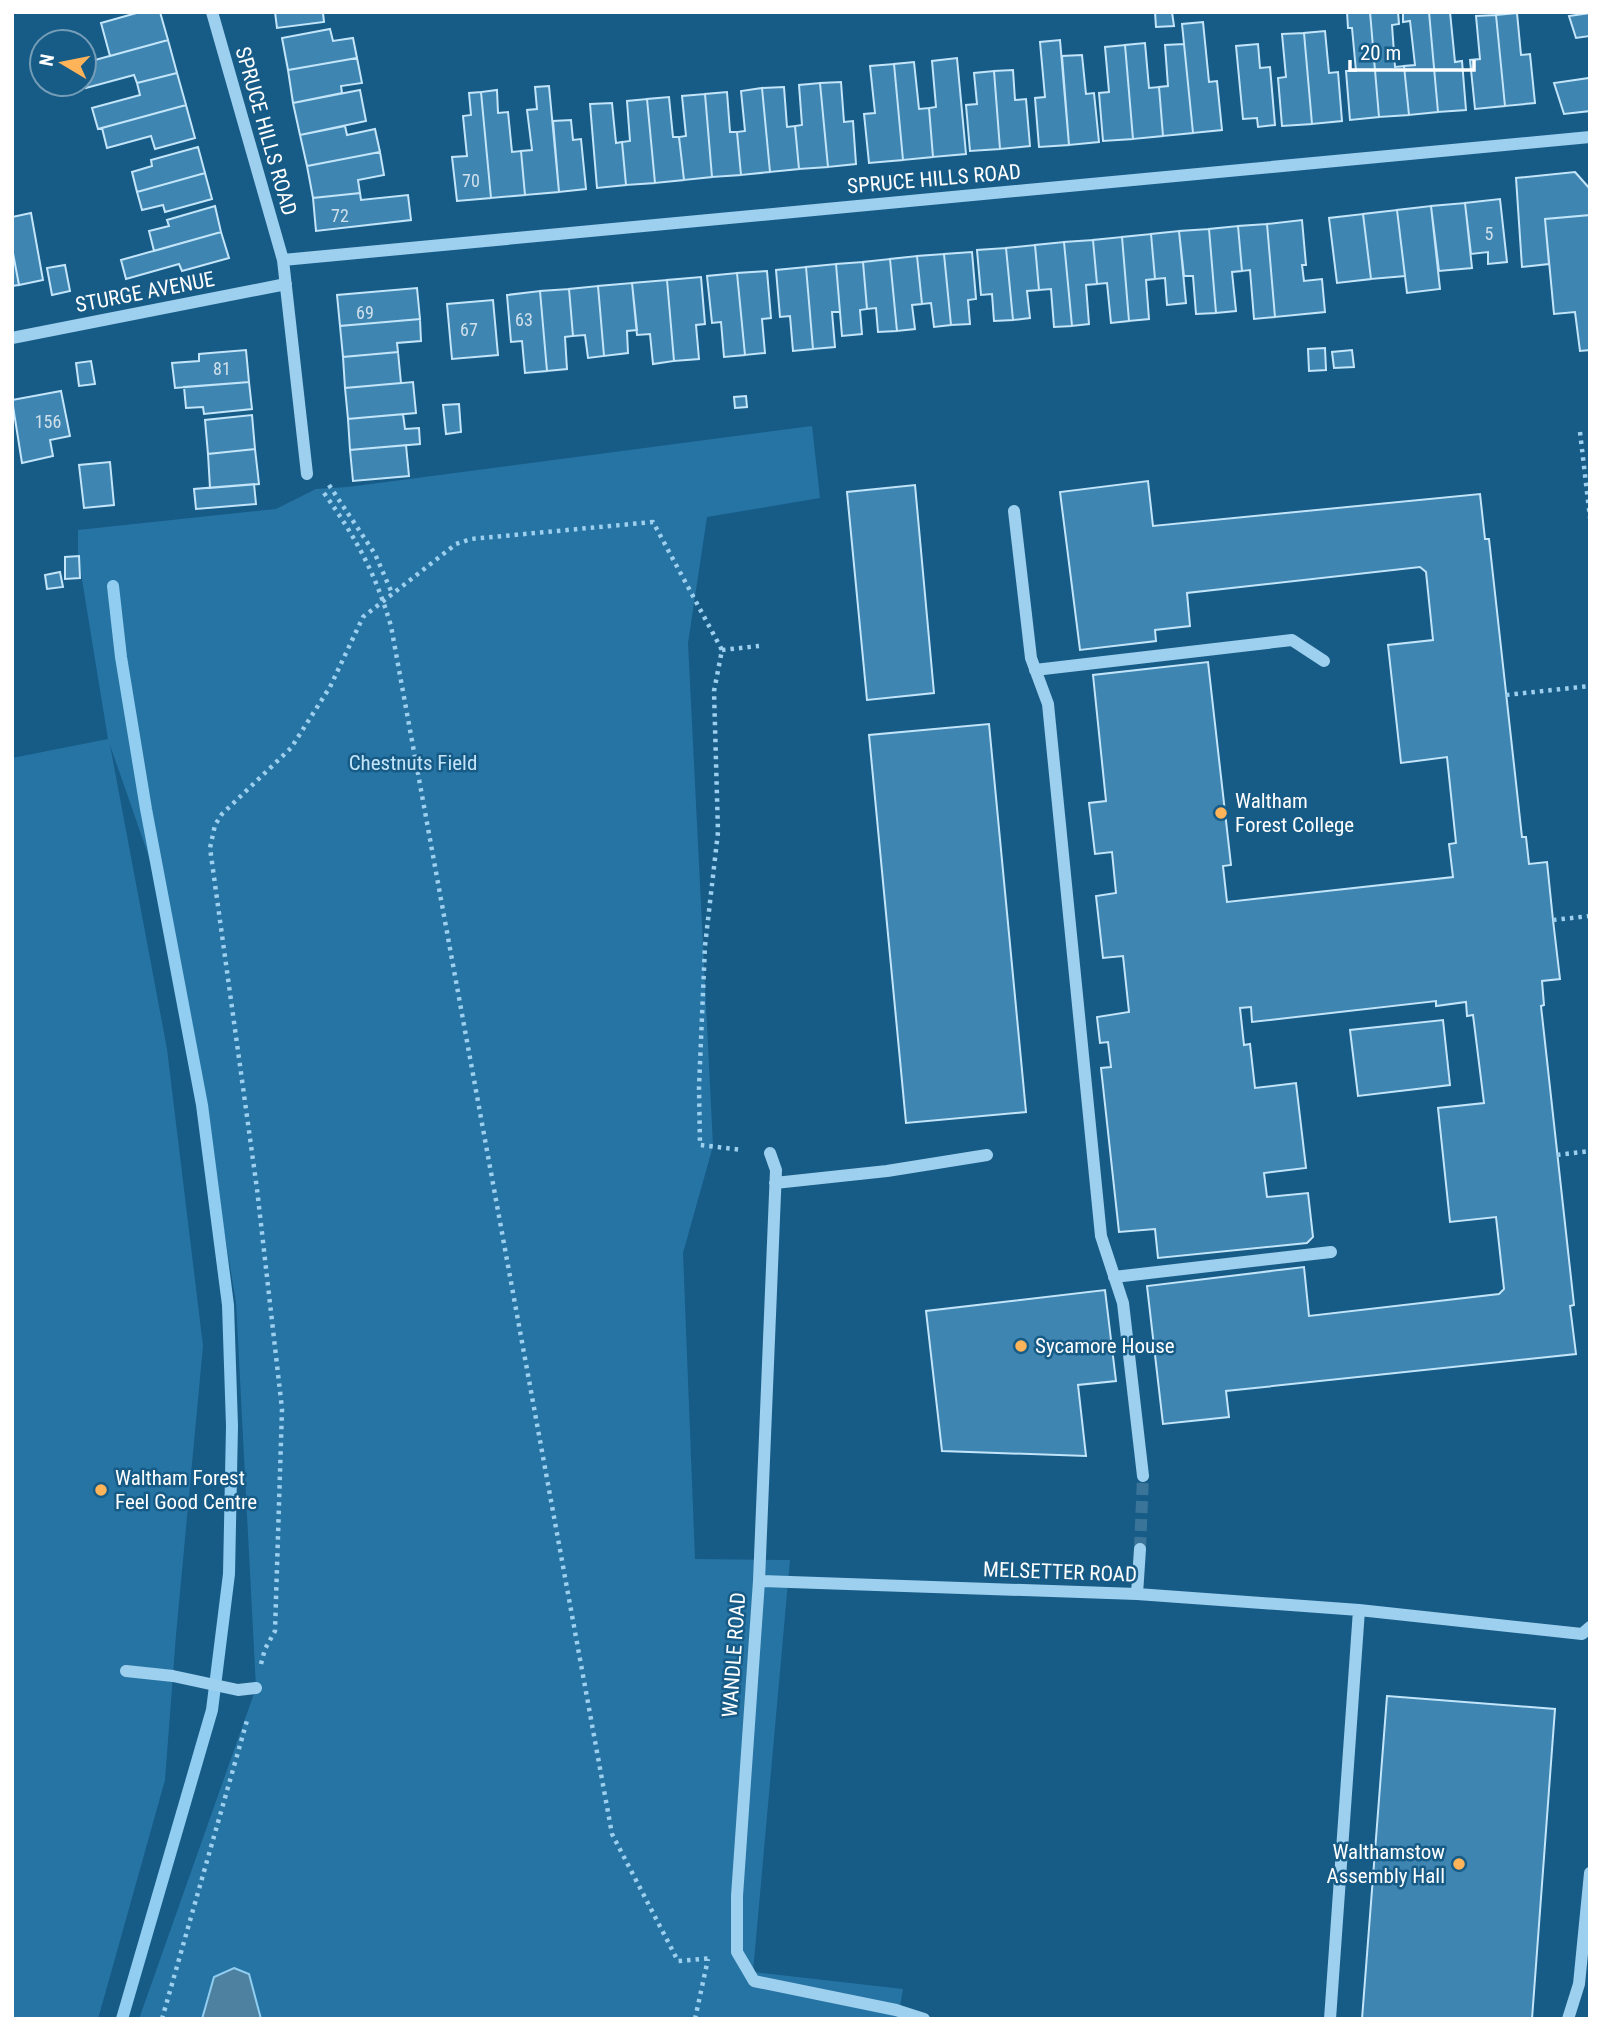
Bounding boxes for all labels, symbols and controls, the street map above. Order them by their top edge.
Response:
north arrow [28,28,98,98]
scale bar [1350,28,1474,72]
text: 20 m [1360,41,1401,65]
street label: SPRUCE HILLS ROAD [230,44,302,218]
text: N [34,52,59,68]
street label: SPRUCE HILLS ROAD [846,159,1022,199]
house number: 70 [462,170,480,191]
house number: 72 [331,205,349,226]
house number: 5 [1485,223,1494,244]
street label: STURGE AVENUE [73,267,217,317]
house number: 69 [356,302,374,323]
house number: 63 [515,309,533,330]
house number: 67 [460,319,478,340]
house number: 81 [213,358,231,379]
house number: 156 [35,411,61,432]
park label: Chestnuts Field [349,751,477,775]
place label: Waltham Forest College [1235,789,1354,837]
marker: Waltham Forest College [1213,805,1229,821]
place label: Sycamore House [1035,1334,1175,1358]
marker: Sycamore House [1013,1338,1029,1354]
place label: Waltham Forest Feel Good Centre [115,1466,257,1514]
marker: Waltham Forest Feel Good Centre [93,1482,109,1498]
street label: MELSETTER ROAD [983,1557,1137,1587]
street label: WANDLE ROAD [718,1592,750,1718]
place label: Walthamstow Assembly Hall [1327,1840,1445,1888]
marker: Walthamstow Assembly Hall [1451,1856,1467,1872]

